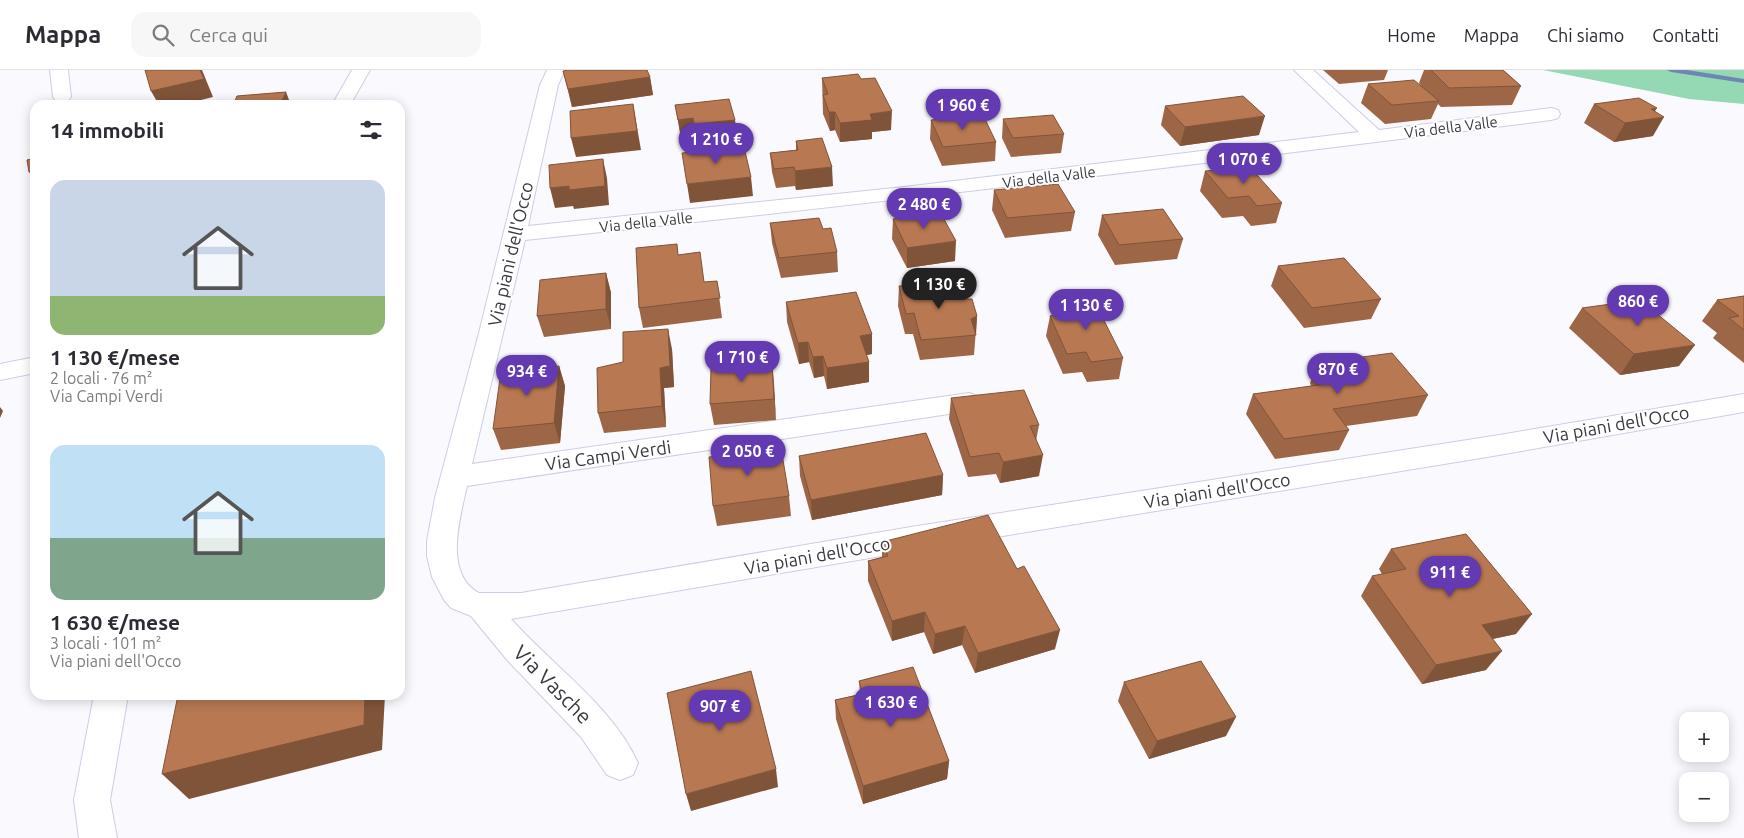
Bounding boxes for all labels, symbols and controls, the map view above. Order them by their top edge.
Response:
search box [131,12,481,57]
text: Mappa [25,21,101,48]
icon: search [149,21,177,49]
text: Cerca qui [189,24,268,46]
text: Home [1387,25,1436,45]
text: Mappa [1464,25,1519,45]
text: Chi siamo [1547,25,1624,45]
text: Contatti [1652,25,1719,45]
pin: 1 960 € [917,88,1009,131]
text: 1 960 € [937,96,989,114]
street label: Via della Valle [1403,113,1499,141]
icon: filters [357,116,385,144]
text: 14 immobili [50,118,164,142]
pin: 1 210 € [670,122,762,165]
text: 1 210 € [690,130,742,148]
pin: 1 070 € [1198,142,1290,185]
text: 1 070 € [1218,150,1270,168]
street label: Via della Valle [1001,163,1097,191]
street label: Via piani dell'Occo [484,180,536,328]
pin: 2 480 € [878,188,970,230]
text: 2 480 € [898,195,950,213]
street label: Via della Valle [598,209,694,235]
icon: home [173,213,263,303]
pin: 1 130 € [893,268,985,310]
text: 1 130 € [913,275,965,293]
pin: 860 € [1603,284,1673,327]
pin: 1 130 € [1040,288,1132,331]
text: 860 € [1618,292,1658,310]
text: 1 130 € [1060,296,1112,314]
pin: 1 710 € [696,340,788,383]
text: 1 130 €/mese [50,345,180,369]
text: 1 710 € [716,348,768,366]
pin: 870 € [1303,352,1373,395]
pin: 934 € [492,354,562,397]
text: 870 € [1318,360,1358,378]
text: 934 € [507,362,547,380]
text: 2 locali · 76 m² [50,369,152,387]
text: Via Campi Verdi [50,387,163,405]
street label: Via piani dell'Occo [1541,401,1691,447]
pin: 2 050 € [702,434,794,477]
street label: Via Campi Verdi [544,436,672,474]
text: 2 050 € [722,442,774,460]
street label: Via piani dell'Occo [1142,469,1292,511]
icon: home [173,478,263,568]
street label: Via piani dell'Occo [742,532,892,578]
pin: 911 € [1415,556,1485,598]
text: 911 € [1430,563,1470,581]
text: 1 630 €/mese [50,610,180,634]
text: 3 locali · 101 m² [50,634,162,652]
street label: Via Vasche [509,640,597,728]
text: Via piani dell'Occo [50,652,181,670]
pin: 1 630 € [845,686,937,728]
pin: 907 € [685,690,755,732]
text: 1 630 € [865,693,917,711]
text: 907 € [700,697,740,715]
map controls [1679,712,1729,822]
button: + [1679,712,1729,762]
button: − [1679,772,1729,822]

